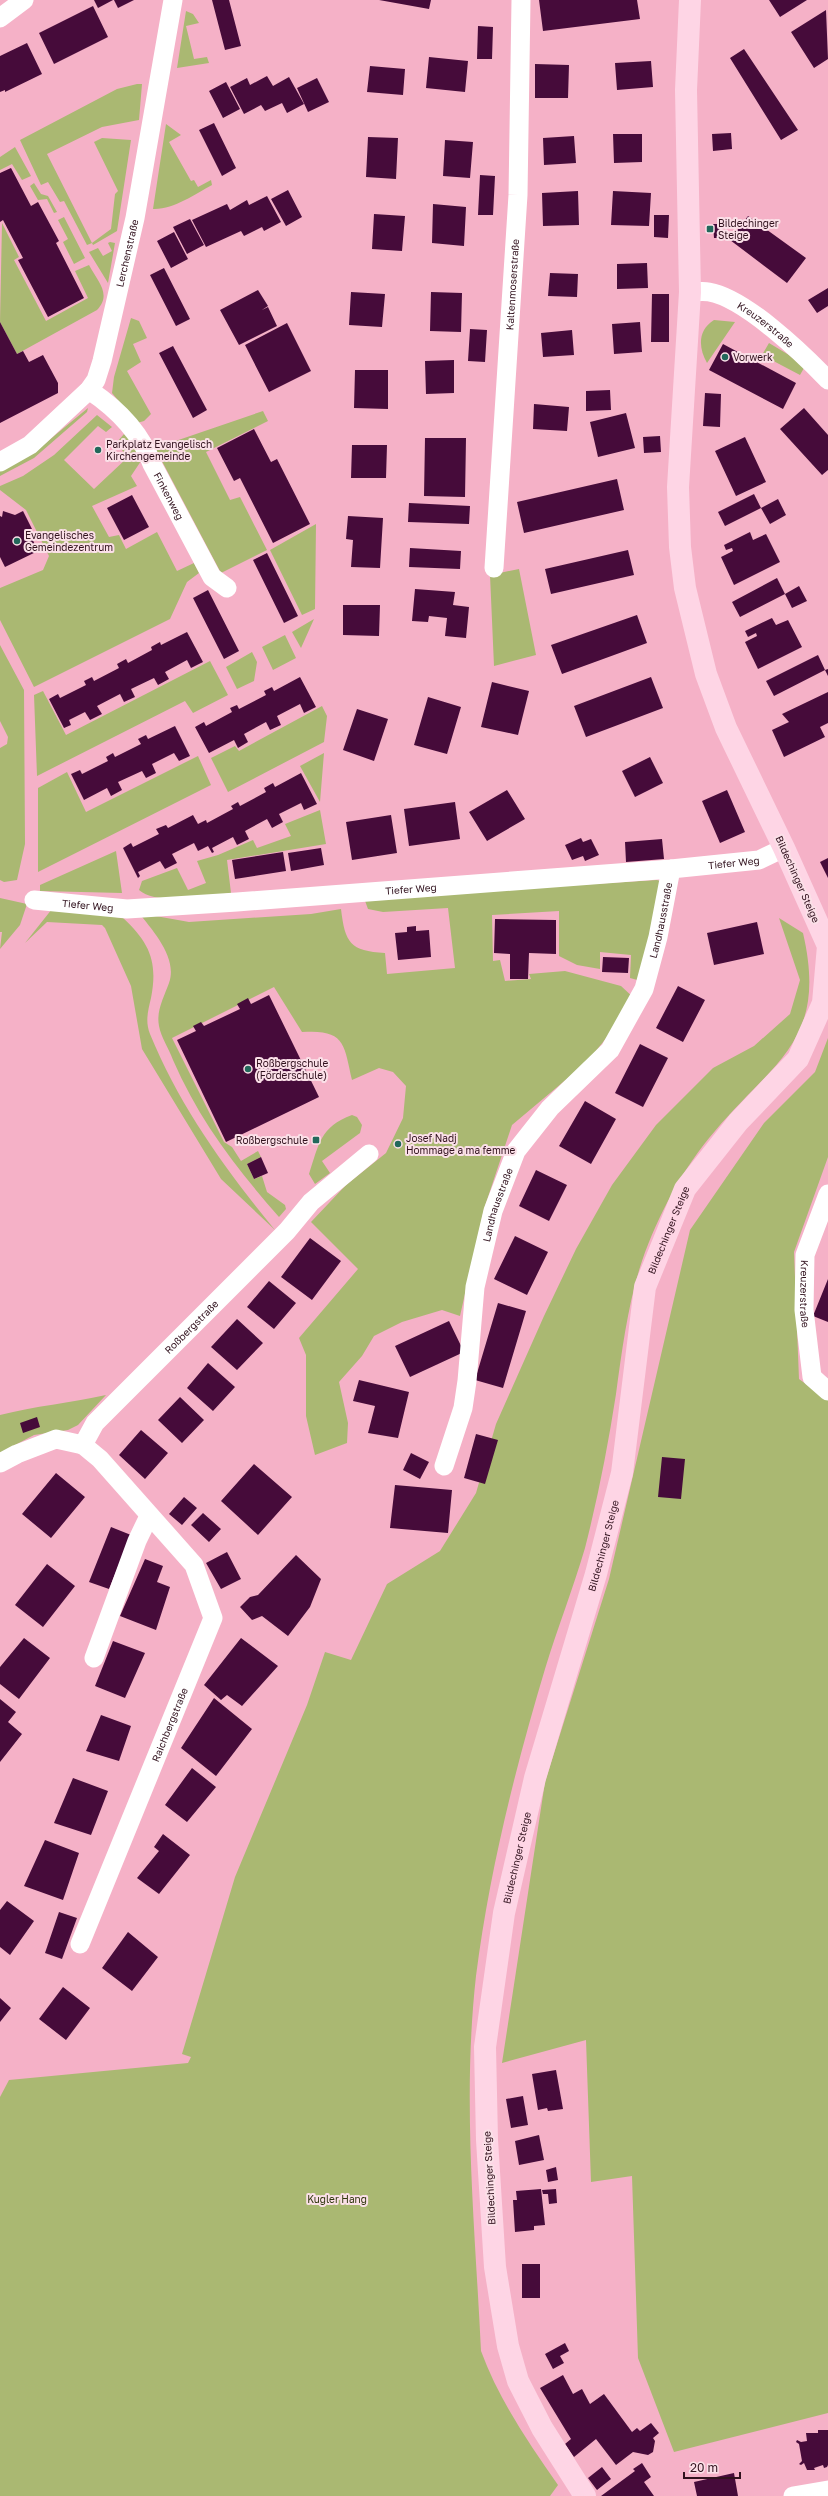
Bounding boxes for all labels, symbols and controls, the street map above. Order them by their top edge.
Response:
place label: Bildechinger Steige [718,217,779,241]
street label: Lerchenstraße [113,218,141,288]
marker: Bildechinger Steige [705,224,715,234]
street label: Kaltenmoserstraße [503,238,521,331]
street label: Kreuzerstraße [735,299,796,350]
place label: Vorwerk [733,351,773,363]
marker: Vorwerk [720,352,730,362]
place label: Parkplatz Evangelisch Kirchengemeinde [106,438,212,462]
marker: Parkplatz Evangelisch Kirchengemeinde [93,445,103,455]
street label: Finkenweg [151,470,186,522]
place label: Evangelisches Gemeindezentrum [25,529,113,553]
marker: Evangelisches Gemeindezentrum [12,536,22,546]
street label: Bildechinger Steige [773,834,823,924]
street label: Tiefer Weg [708,854,760,871]
street label: Tiefer Weg [385,881,437,897]
street label: Landhausstraße [647,881,674,959]
street label: Tiefer Weg [62,897,114,914]
place label: Roßbergschule (Förderschule) [256,1057,328,1081]
marker: Roßbergschule (Förderschule) [243,1064,253,1074]
place label: Josef Nadj Hommage a ma femme [406,1132,516,1156]
place label: Roßbergschule [236,1134,308,1146]
marker: Roßbergschule [311,1135,321,1145]
marker: Josef Nadj Hommage a ma femme [393,1139,403,1149]
street label: Landhausstraße [480,1166,515,1243]
street label: Bildechinger Steige [645,1184,692,1276]
street label: Kreuzerstraße [798,1260,812,1328]
street label: Roßbergstraße [162,1297,221,1356]
street label: Bildechinger Steige [585,1498,621,1593]
street label: Raichbergstraße [149,1686,190,1763]
street label: Bildechinger Steige [500,1810,533,1905]
street label: Bildechinger Steige [481,2131,497,2225]
park label: Kugler Hang [307,2193,367,2205]
scale bar [684,2454,740,2480]
text: 20 m [690,2460,718,2475]

